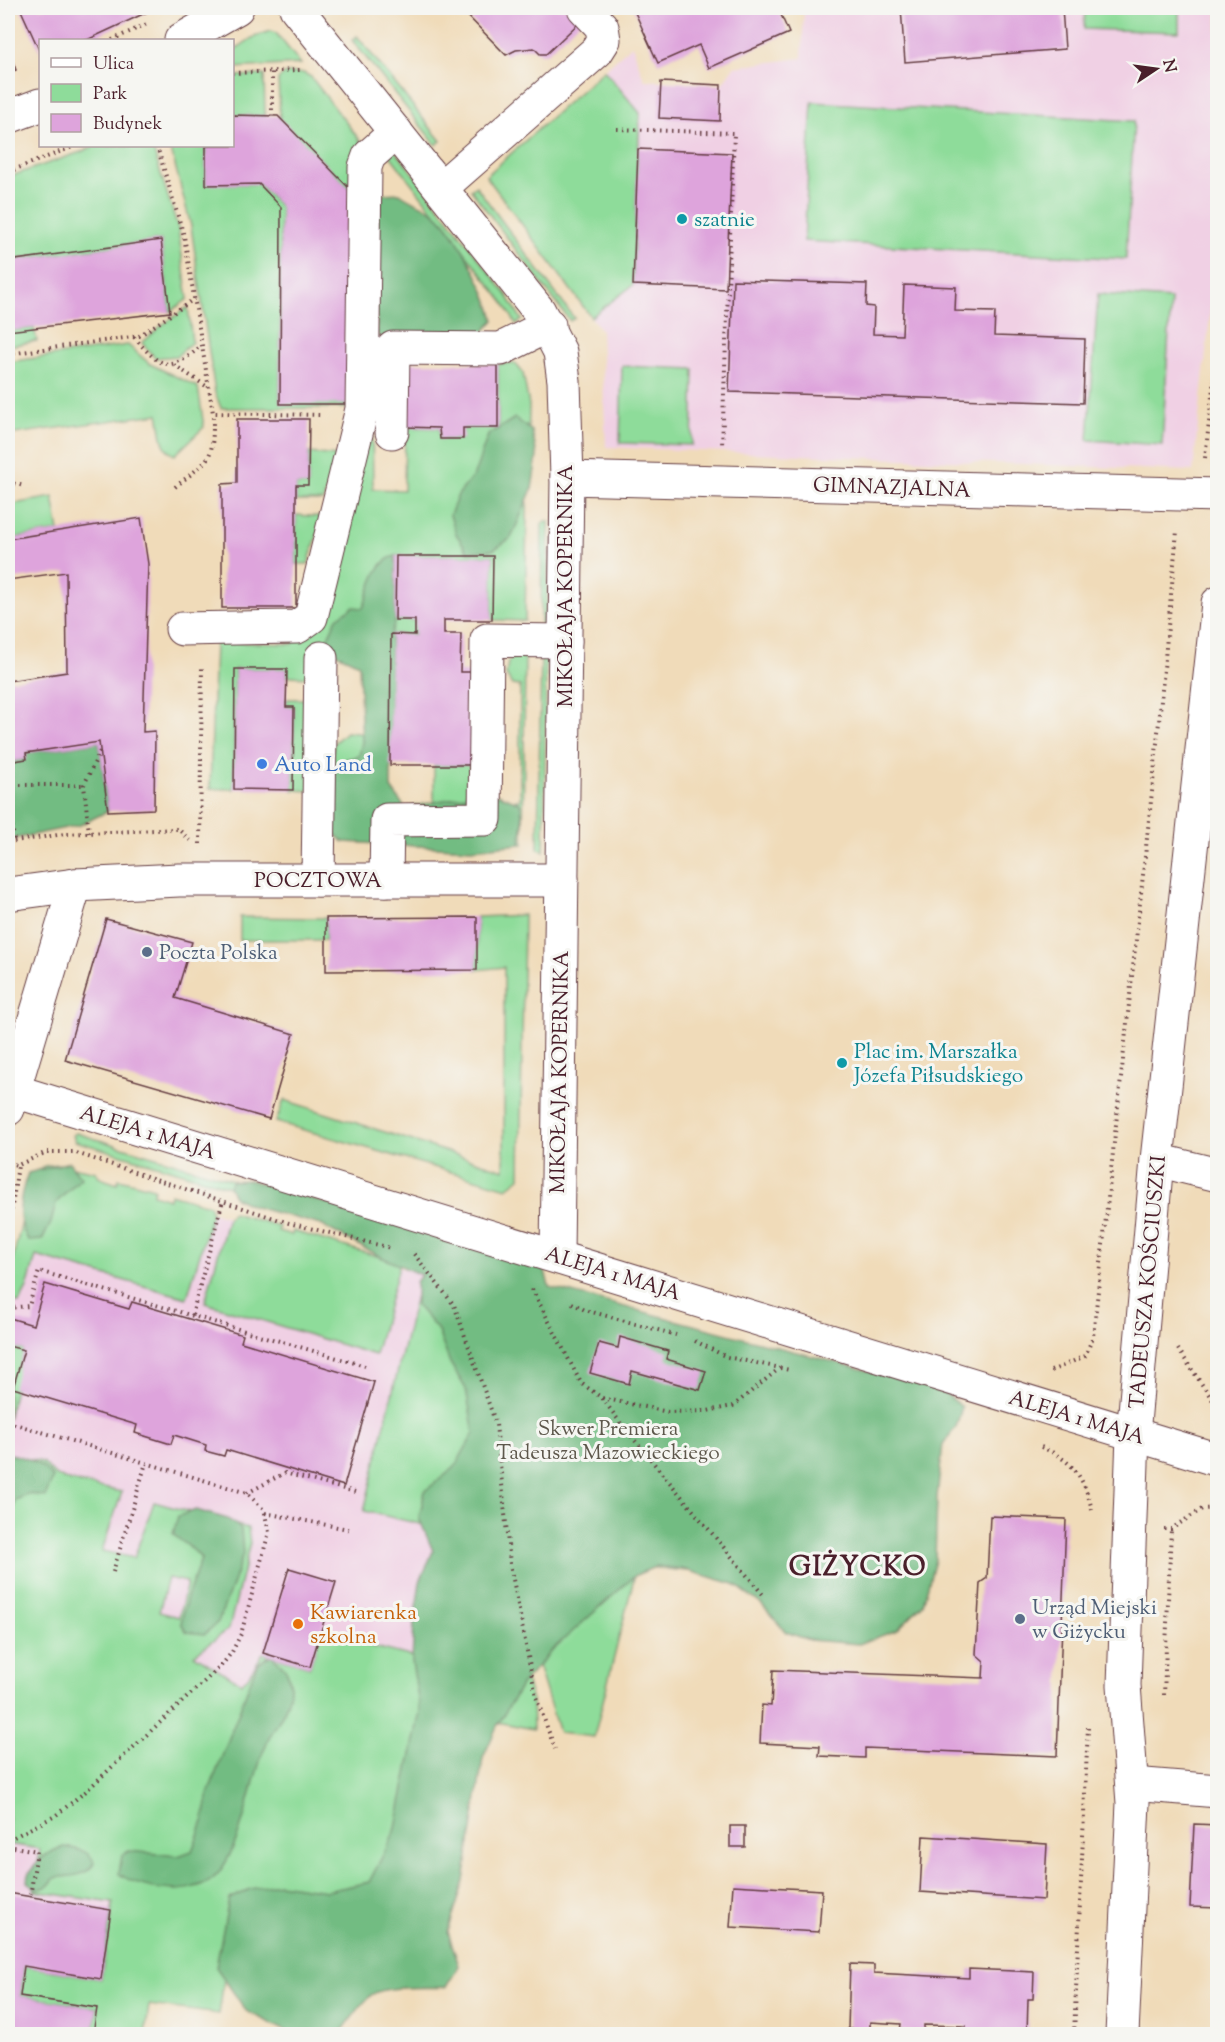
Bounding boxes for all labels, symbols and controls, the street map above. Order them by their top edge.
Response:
legend [39,39,234,147]
north arrow [1126,39,1186,99]
text: Ulica [93,52,134,78]
text: N [1156,57,1181,75]
text: Park [93,82,128,108]
text: Budynek [93,112,162,138]
place label: szatnie [694,206,755,236]
marker: szatnie [675,212,689,226]
street label: MIKOŁAJA KOPERNIKA [552,464,582,708]
street label: GIMNAZJALNA [812,471,971,507]
place label: Auto Land [274,751,372,781]
marker: Auto Land [255,757,269,771]
street label: POCZTOWA [254,867,382,897]
place label: Poczta Polska [159,939,278,969]
marker: Poczta Polska [140,945,154,959]
street label: MIKOŁAJA KOPERNIKA [544,950,578,1194]
place label: Plac im. Marszałka Józefa Piłsudskiego [853,1038,1023,1092]
marker: Plac im. Marszałka Józefa Piłsudskiego [835,1056,849,1070]
street label: ALEJA 1 MAJA [76,1099,219,1169]
street label: TADEUSZA KOŚCIUSZKI [1123,1154,1175,1410]
street label: ALEJA 1 MAJA [541,1240,684,1310]
street label: ALEJA 1 MAJA [1005,1384,1148,1454]
park label: Skwer Premiera Tadeusza Mazowieckiego [496,1415,720,1469]
district label: GIŻYCKO [789,1549,927,1588]
place label: Urząd Miejski w Giżycku [1032,1594,1157,1648]
place label: Kawiarenka szkolna [310,1599,417,1653]
marker: Urząd Miejski w Giżycku [1013,1612,1027,1626]
marker: Kawiarenka szkolna [291,1617,305,1631]

